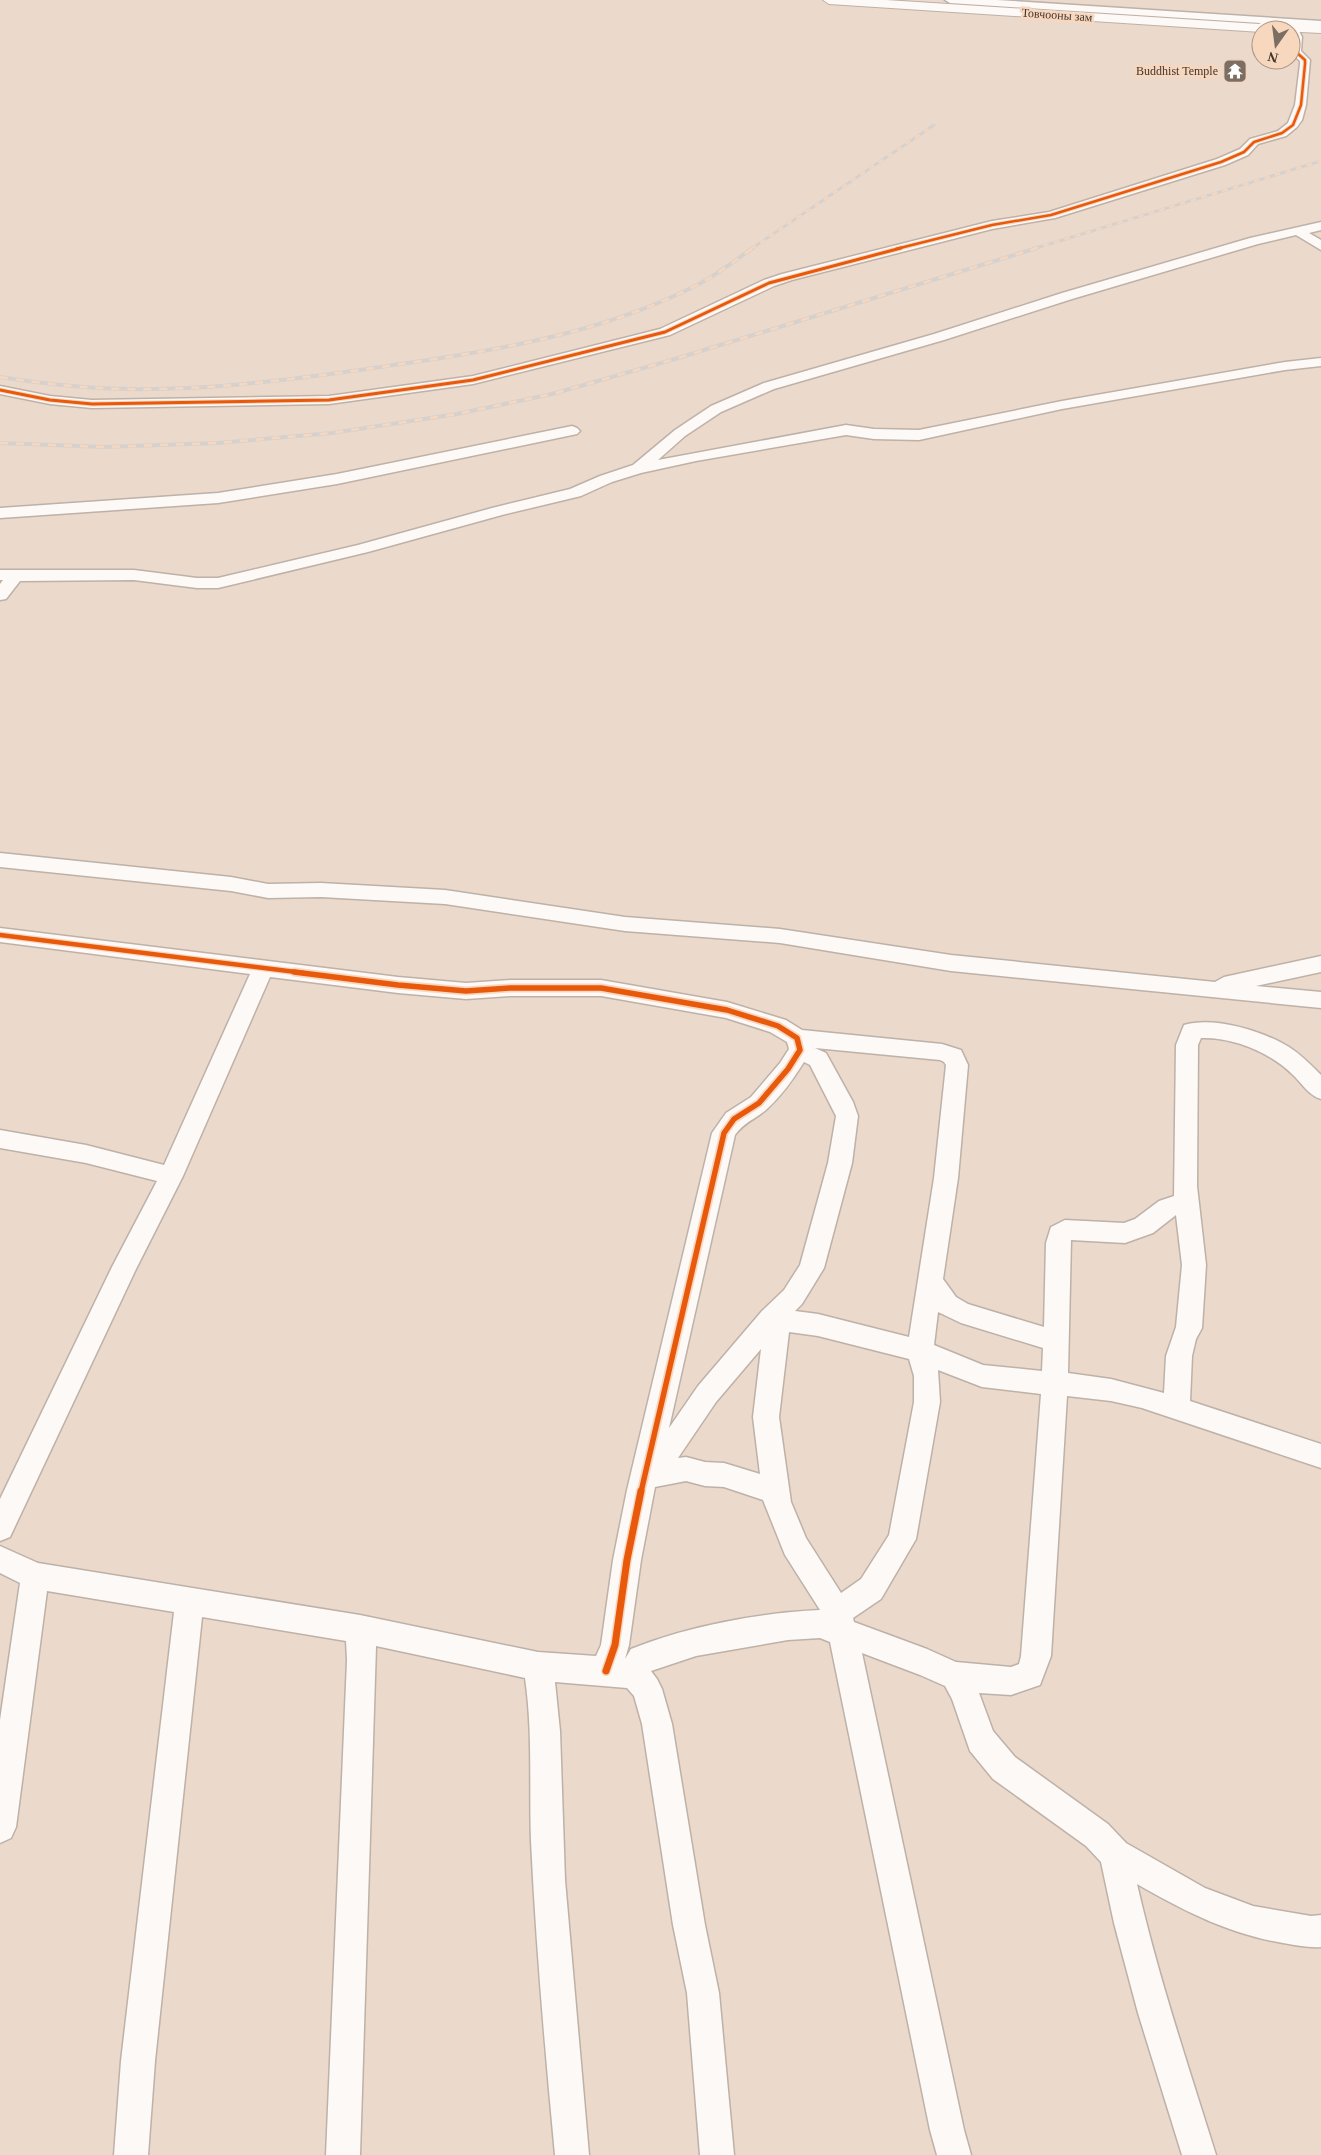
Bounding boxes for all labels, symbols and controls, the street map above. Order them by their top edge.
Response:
street label: Товчооны зам [1021,6,1093,24]
north arrow [1251,20,1301,70]
text: N [1266,49,1280,66]
temple icon: Buddhist Temple [1222,58,1248,84]
place label: Buddhist Temple [1136,64,1218,78]

